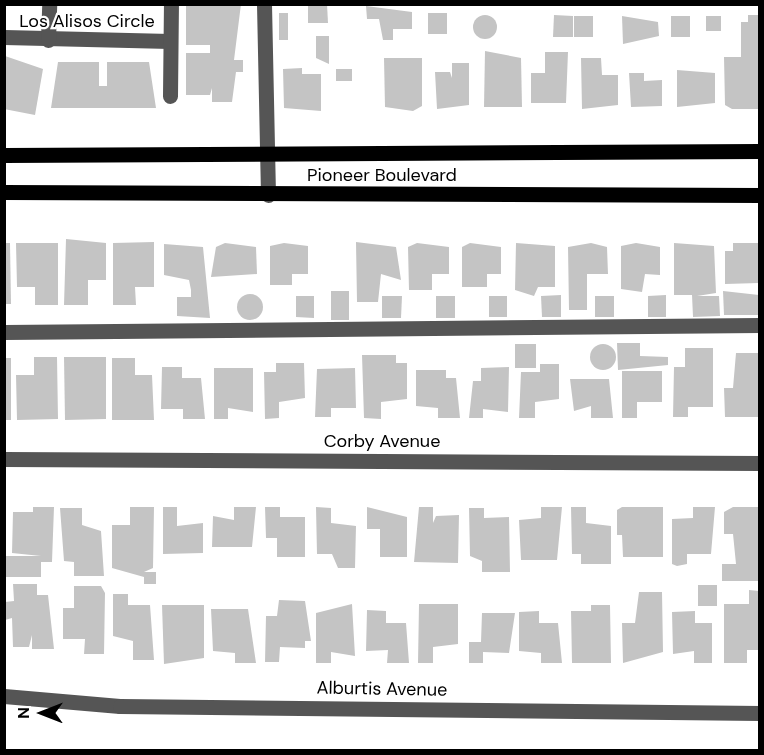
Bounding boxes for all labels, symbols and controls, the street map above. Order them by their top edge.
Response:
street label: Los Alisos Circle [19,10,155,32]
street label: Pioneer Boulevard [307,164,457,186]
street label: Corby Avenue [324,430,440,452]
street label: Alburtis Avenue [317,677,447,701]
north arrow [12,683,72,743]
text: N [13,707,34,719]

